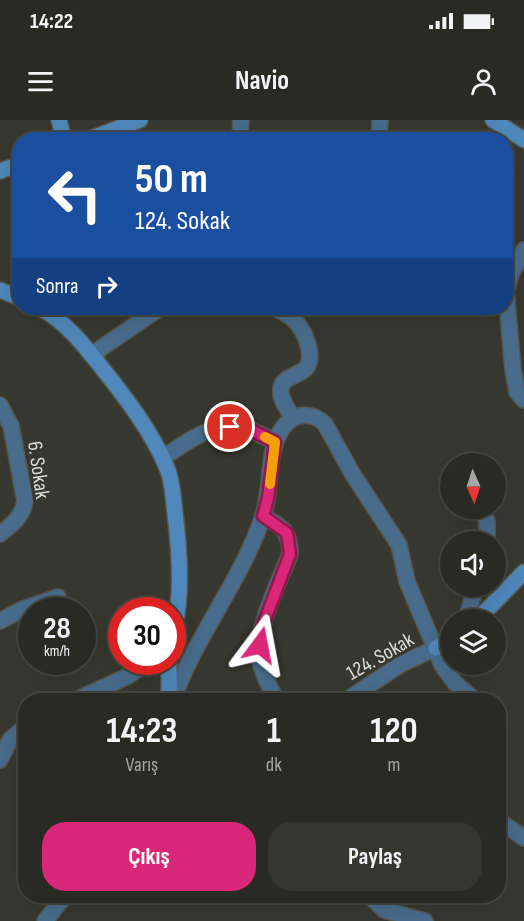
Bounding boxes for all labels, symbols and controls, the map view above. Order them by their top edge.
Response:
text: 14:22 [30,8,73,35]
icon: menu [24,65,57,98]
text: Navio [235,65,289,97]
icon: person [467,65,500,98]
text: 50 m [135,154,208,205]
icon: left [36,156,114,234]
text: 124. Sokak [135,205,230,237]
icon: right [90,270,123,303]
text: Sonra [36,273,78,300]
pin [204,401,255,452]
icon: arrive [213,410,246,443]
street label: 6. Sokak [22,440,55,500]
north arrow [440,453,506,519]
map controls [440,453,506,675]
button: sound [440,531,506,597]
speed limit sign: 30 [108,597,186,675]
button: layers [440,609,506,675]
text: 28 [43,611,71,647]
position arrow [228,613,292,677]
street label: 124. Sokak [342,627,419,686]
text: km/h [44,642,70,661]
text: 14:23 [106,710,177,753]
text: 1 [267,710,281,753]
text: 120 [370,710,418,753]
text: Varış [126,753,158,777]
text: dk [266,753,282,777]
text: m [387,753,400,777]
button: Çıkış [42,822,256,891]
button: Paylaş [268,822,482,891]

